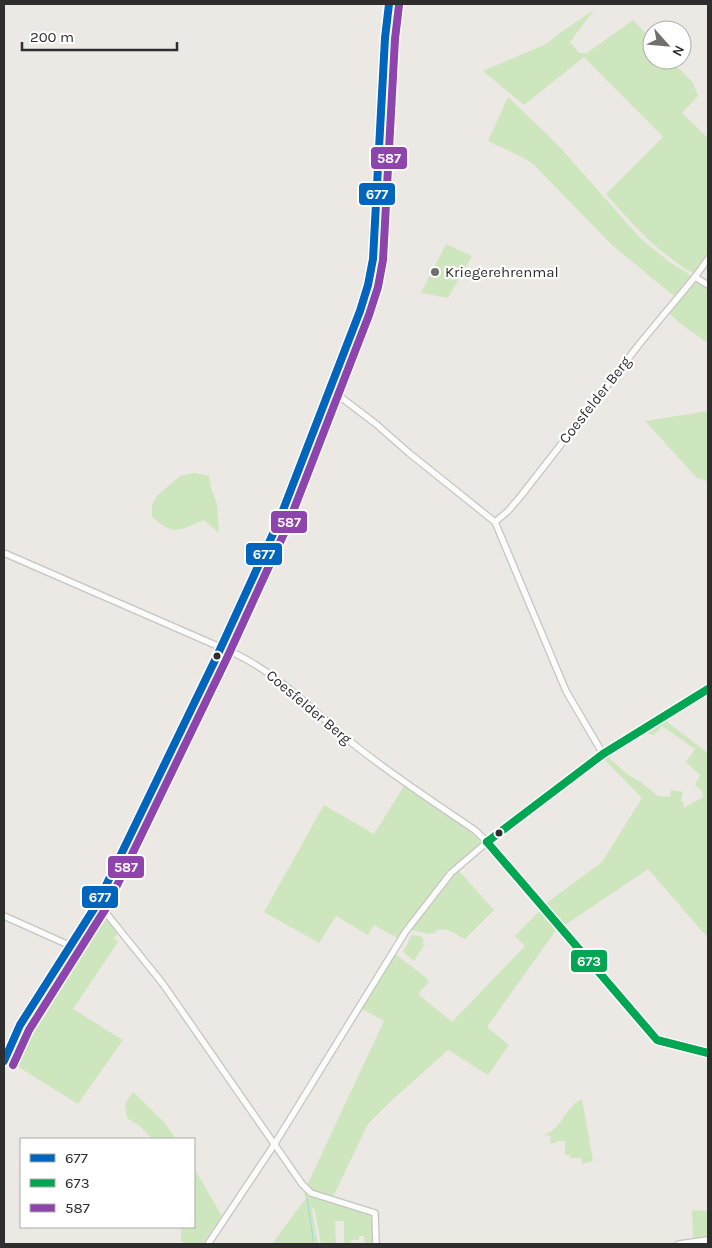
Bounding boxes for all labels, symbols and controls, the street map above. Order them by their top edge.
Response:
scale bar [22,20,178,52]
north arrow [642,20,692,70]
text: 200 m [30,28,74,46]
text: N [668,42,688,59]
line badge: 587 [370,146,408,170]
text: 587 [377,150,401,167]
line badge: 677 [358,182,396,206]
text: 677 [366,186,388,203]
place label: Kriegerehrenmal [445,263,559,281]
marker: Kriegerehrenmal [429,266,441,278]
street label: Coesfelder Berg [555,352,635,447]
line badge: 587 [270,510,308,534]
text: 587 [277,514,301,531]
line badge: 677 [245,542,283,566]
text: 677 [253,546,275,563]
unlabelled marker [212,651,222,661]
street label: Coesfelder Berg [263,666,356,748]
unlabelled marker [494,828,504,838]
line badge: 587 [107,855,145,879]
text: 587 [114,859,138,876]
line badge: 677 [81,885,119,909]
text: 677 [89,889,111,906]
line badge: 673 [570,949,608,973]
text: 673 [577,953,601,970]
legend [20,1138,195,1228]
text: 677 [65,1149,88,1167]
text: 673 [65,1174,90,1192]
text: 587 [65,1199,90,1217]

